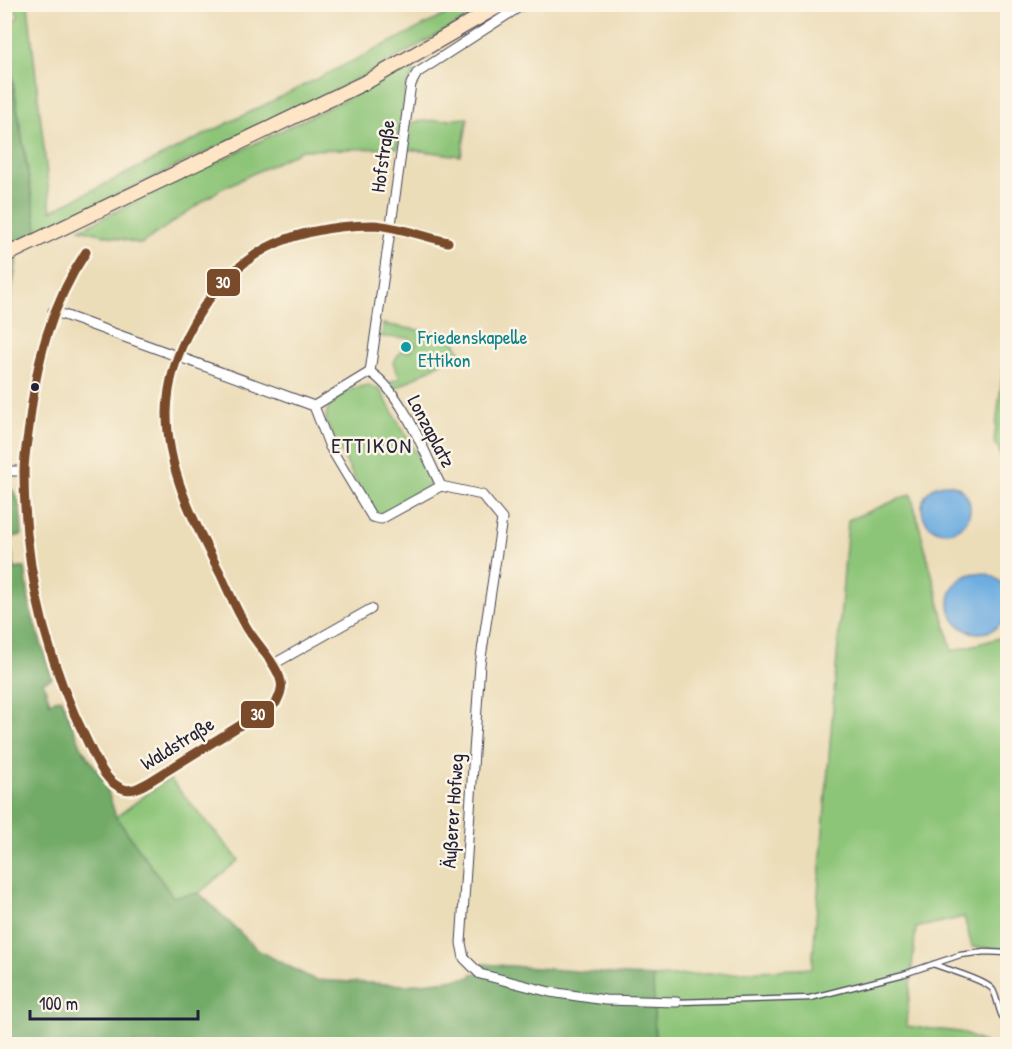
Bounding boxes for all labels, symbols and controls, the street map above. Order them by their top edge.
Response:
street label: Hofstraße [364,118,400,194]
line badge: 30 [206,268,241,297]
text: 30 [216,271,230,293]
place label: Friedenskapelle Ettikon [417,323,527,373]
marker: Friedenskapelle Ettikon [399,340,413,354]
unlabelled marker [29,381,41,393]
street label: Lonzaplatz [402,390,462,472]
district label: ETTIKON [331,430,413,460]
line badge: 30 [240,700,275,729]
text: 30 [251,703,265,725]
street label: Waldstraße [135,710,219,776]
street label: Äußerer Hofweg [435,753,469,869]
scale bar [30,983,198,1021]
text: 100 m [39,991,78,1016]

